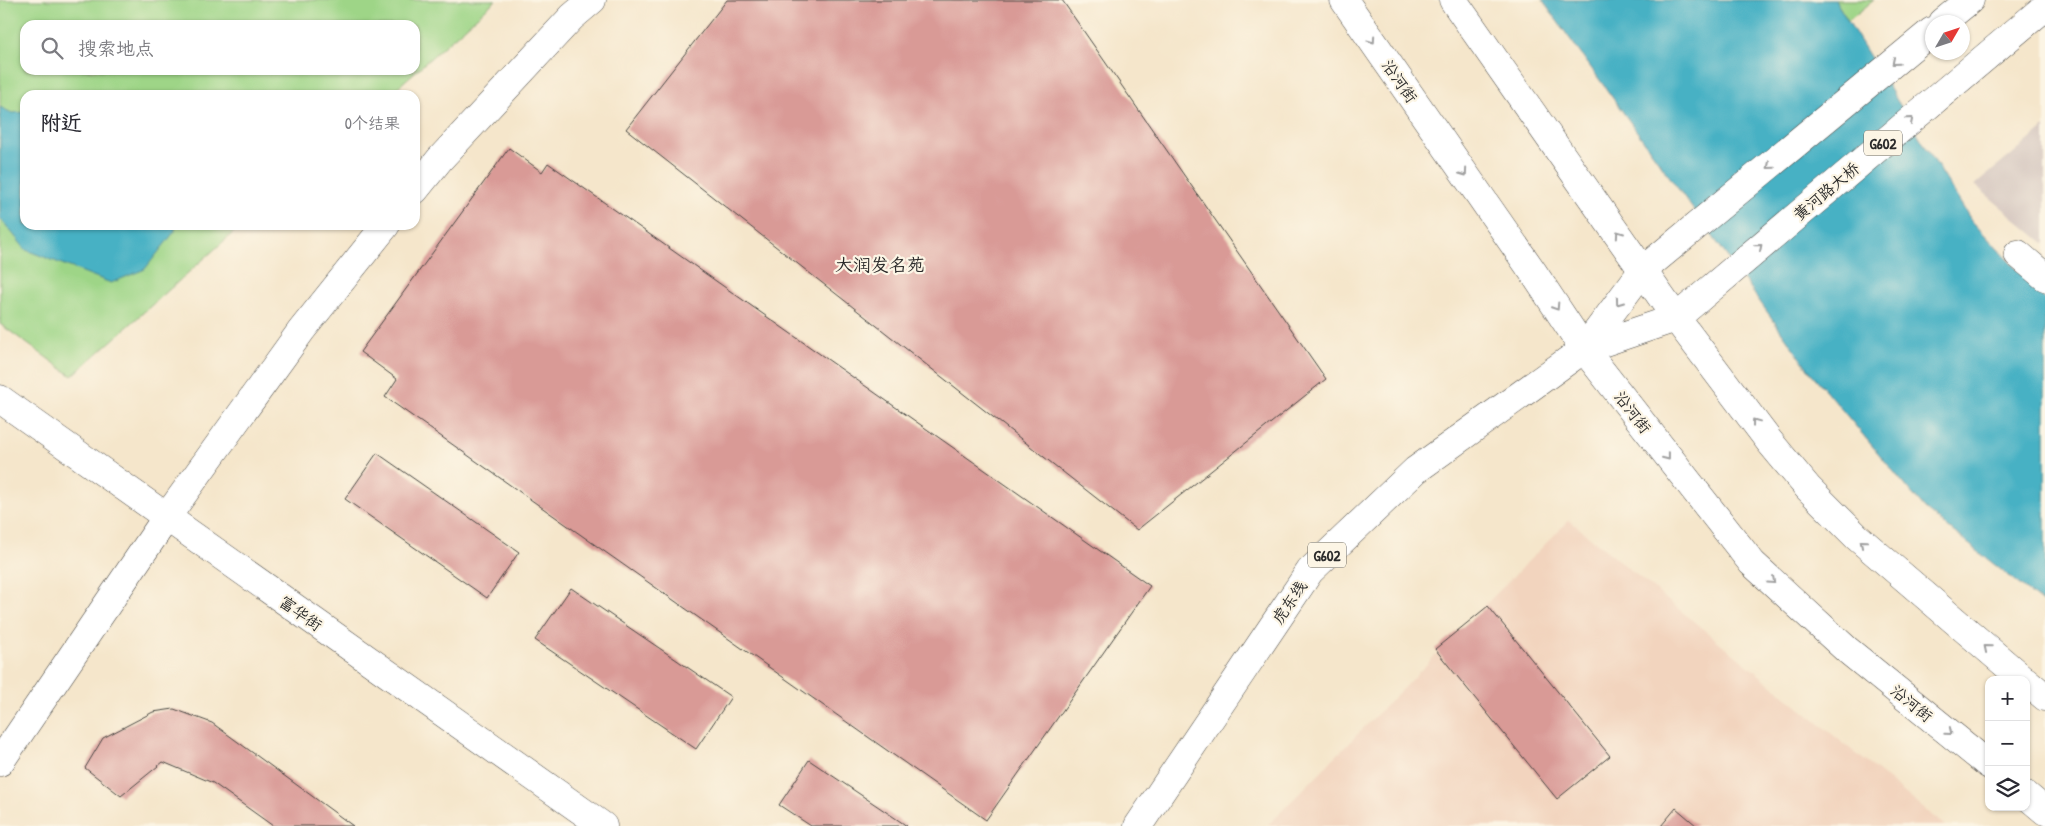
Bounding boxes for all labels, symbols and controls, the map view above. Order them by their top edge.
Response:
north arrow [1925,15,1970,60]
search box [20,20,420,75]
icon: search [38,34,66,62]
one-way arrow [1366,34,1375,44]
text: 搜索地点 [78,35,154,61]
street label: 沿河街 [1377,55,1423,107]
one-way arrow [1892,57,1901,65]
text: 附近 [40,108,82,137]
text: 0个结果 [345,112,400,134]
one-way arrow [1904,118,1913,126]
road number: G602 [1864,130,1902,156]
street label: 黄河路大桥 [1788,157,1864,225]
one-way arrow [1767,160,1776,169]
one-way arrow [1458,168,1467,177]
one-way arrow [1616,230,1625,240]
one-way arrow [1753,244,1762,253]
district label: 大润发名苑 [835,252,925,277]
one-way arrow [1616,296,1625,306]
one-way arrow [1550,302,1560,311]
street label: 沿河街 [1610,386,1656,438]
one-way arrow [1752,418,1761,428]
one-way arrow [1662,451,1670,460]
one-way arrow [1860,539,1869,548]
road number: G602 [1308,542,1346,568]
one-way arrow [1766,575,1775,584]
street label: 虎东线 [1266,576,1312,628]
street label: 富华街 [275,590,327,636]
one-way arrow [1984,645,1993,654]
map controls [1985,676,2030,811]
button: + [1985,676,2030,721]
street label: 沿河街 [1886,679,1938,727]
button: − [1985,721,2030,766]
one-way arrow [1943,727,1952,736]
button: layers [1985,766,2030,811]

